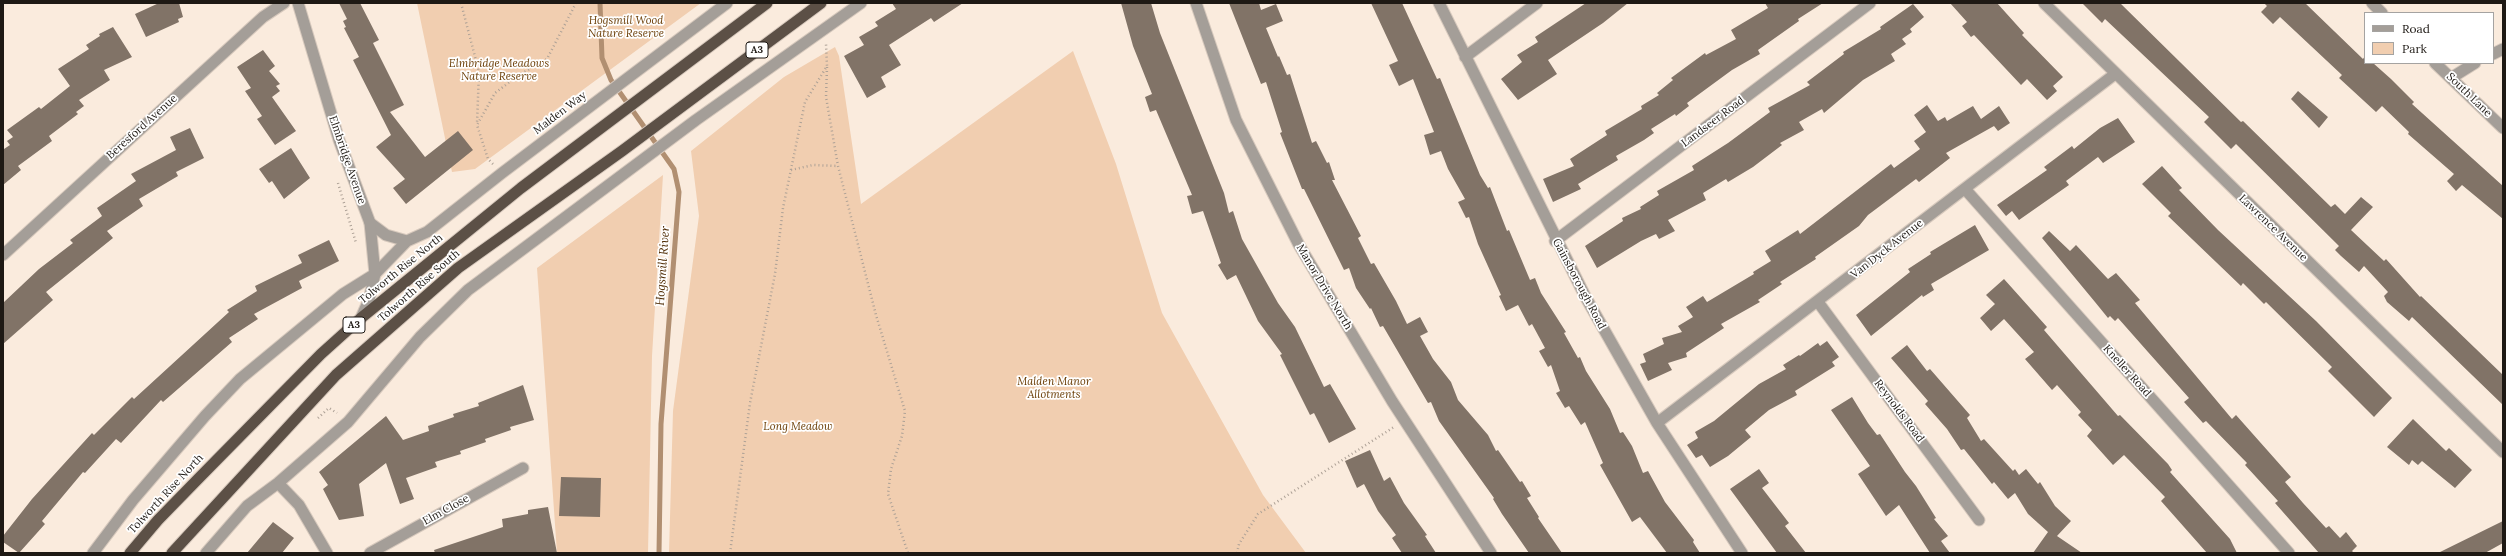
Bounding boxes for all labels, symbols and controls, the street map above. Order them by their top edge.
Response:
legend [2364,12,2494,64]
park label: Hogsmill Wood Nature Reserve [588,14,664,40]
text: Road [2402,21,2430,36]
text: Park [2402,41,2427,56]
road number: A3 [746,42,768,58]
park label: Elmbridge Meadows Nature Reserve [449,57,549,83]
street label: South Lane [2444,70,2494,120]
street label: Malden Way [531,89,589,137]
street label: Beresford Avenue [104,92,180,162]
street label: Landseer Road [1679,94,1747,150]
street label: Elmbridge Avenue [326,114,368,206]
street label: Lawrence Avenue [2236,192,2310,264]
street label: Van Dyck Avenue [1848,217,1926,281]
water label: Hogsmill River [653,226,673,306]
street label: Tolworth Rise North [356,231,446,307]
street label: Gainsborough Road [1550,236,1608,332]
street label: Manor Drive North [1293,242,1355,332]
street label: Tolworth Rise South [376,247,462,325]
road number: A3 [343,317,365,333]
street label: Kneller Road [2100,342,2154,400]
park label: Malden Manor Allotments [1017,375,1091,401]
street label: Reynolds Road [1871,377,1927,445]
park label: Long Meadow [763,420,833,434]
street label: Tolworth Rise North [126,452,206,536]
street label: Elm Close [421,492,471,528]

